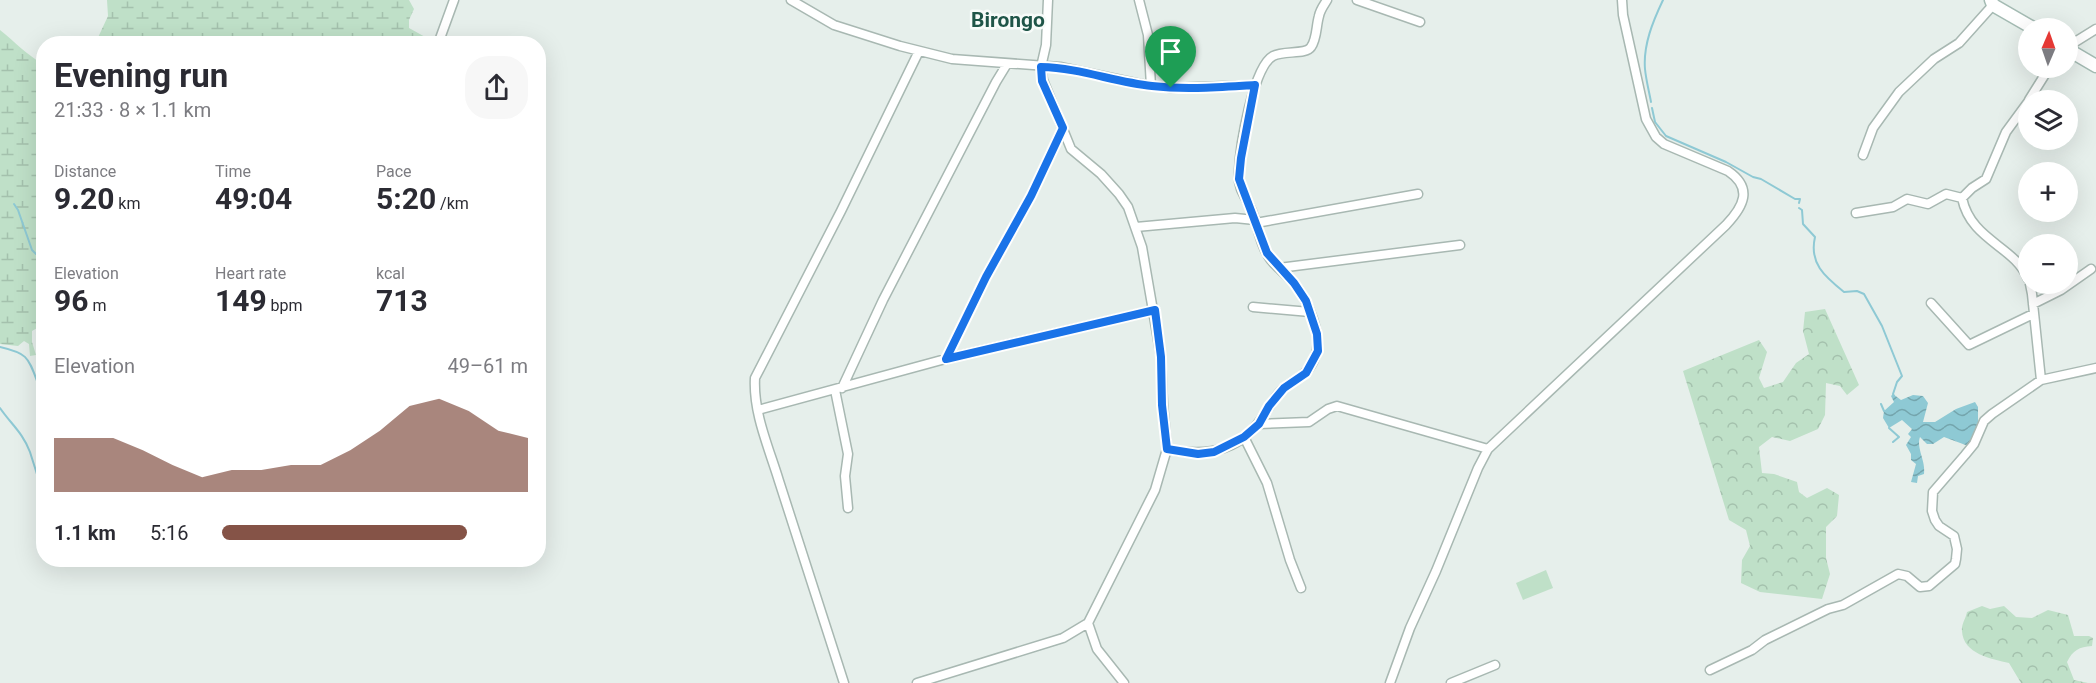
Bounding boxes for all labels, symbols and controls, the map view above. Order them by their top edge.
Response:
district label: Birongo [971,8,1045,32]
north arrow [2018,18,2078,78]
map controls [2018,18,2078,294]
pin [1145,26,1196,88]
icon: arrive [1154,35,1187,68]
text: Evening run [54,56,228,95]
button: share [465,56,528,119]
button: layers [2018,90,2078,150]
text: 21:33 · 8 × 1.1 km [54,98,211,122]
text: Distance [54,162,116,181]
text: Time [215,162,251,181]
text: Pace [376,162,412,181]
button: + [2018,162,2078,222]
text: 9.20 [54,181,114,216]
text: 49:04 [215,181,292,216]
text: 5:20 [376,181,436,216]
text: km [114,194,140,213]
text: /km [436,194,469,213]
button: − [2018,234,2078,294]
text: Elevation [54,264,119,283]
text: Heart rate [215,264,286,283]
text: kcal [376,264,405,283]
text: 96 [54,283,88,318]
text: 149 [215,283,267,318]
text: 713 [376,283,428,318]
text: m [88,296,106,315]
text: bpm [267,296,303,315]
text: Elevation [54,354,135,378]
text: 49–61 m [447,354,528,378]
text: 1.1 km [54,521,116,545]
text: 5:16 [150,521,189,545]

